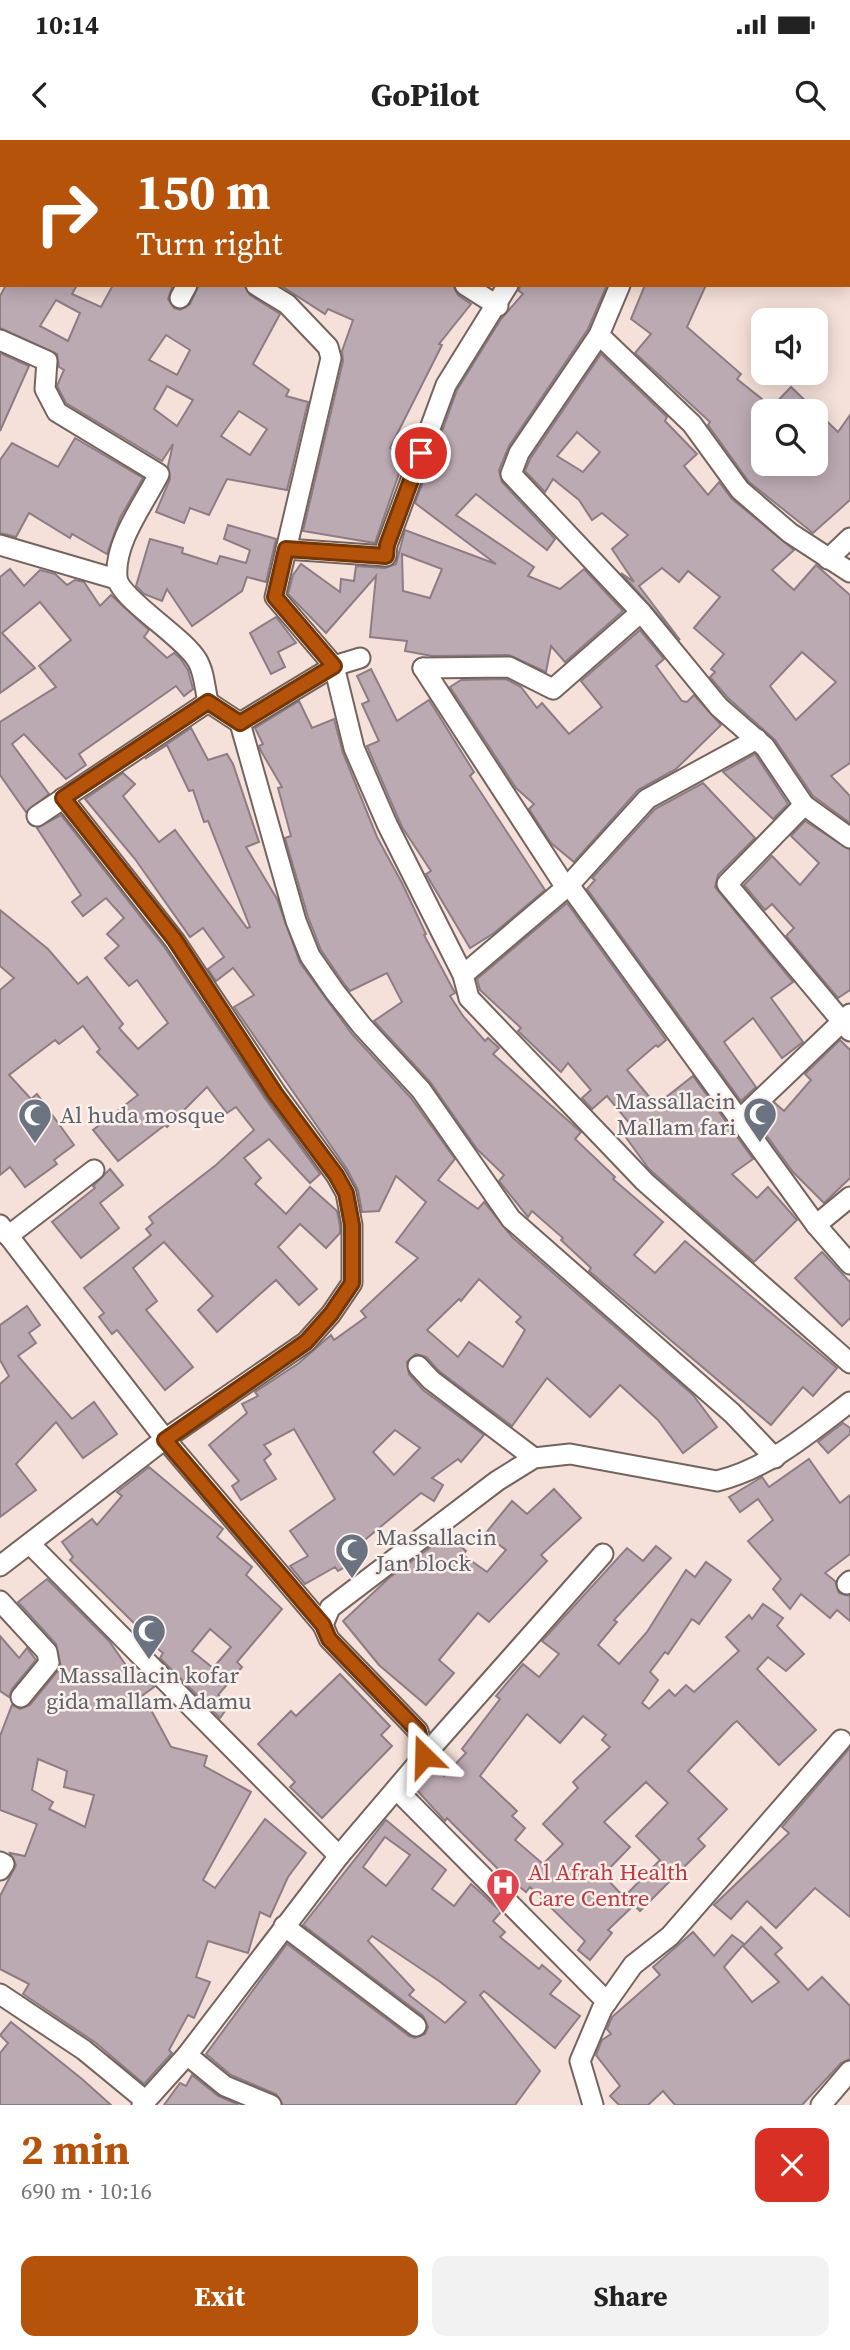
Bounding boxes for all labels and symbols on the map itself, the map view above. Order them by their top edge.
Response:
pin [391,423,451,483]
place label: Massallacin Mallam fari [615,1085,736,1143]
mosque icon: Massallacin Mallam fari [741,1095,779,1144]
mosque icon: Al huda mosque [16,1096,54,1145]
place label: Al huda mosque [60,1099,225,1131]
place label: Massallacin Jan block [375,1521,497,1579]
mosque icon: Massallacin Jan block [333,1531,371,1580]
mosque icon: Massallacin kofar gida mallam Adamu [130,1612,168,1661]
place label: Massallacin kofar gida mallam Adamu [46,1659,252,1717]
position arrow [387,1719,461,1793]
place label: Al Afrah Health Care Centre [528,1856,688,1914]
hospital icon: Al Afrah Health Care Centre [484,1866,522,1915]

